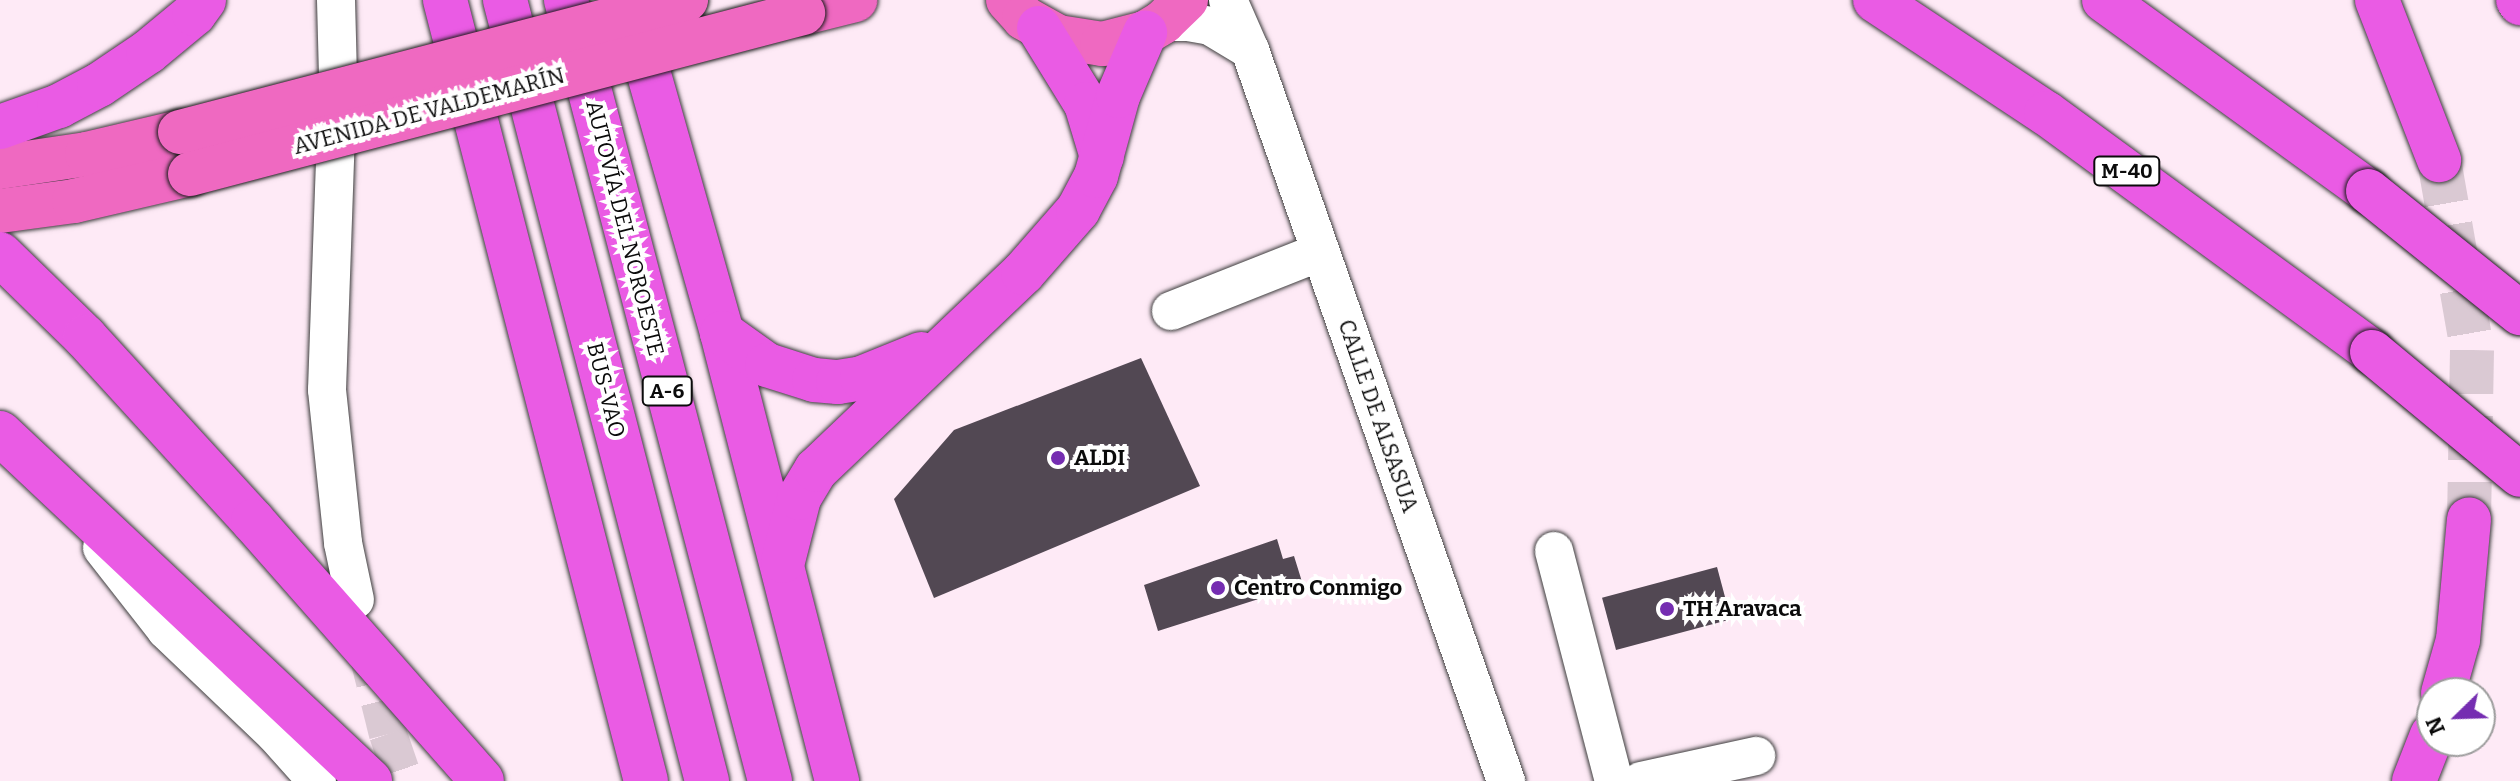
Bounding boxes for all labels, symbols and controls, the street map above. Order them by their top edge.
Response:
street label: AVENIDA DE VALDEMARÍN [291,62,567,160]
street label: AUTOVÍA DEL NOROESTE [580,97,670,359]
road number: M-40 [2093,155,2161,187]
street label: CALLE DE ALSASUA [1333,316,1423,516]
street label: BUS-VAO [581,340,631,440]
road number: A-6 [641,375,693,407]
place label: ALDI [1074,445,1125,471]
marker: ALDI [1049,449,1067,467]
place label: Centro Conmigo [1234,575,1402,601]
marker: Centro Conmigo [1209,579,1227,597]
place label: TH Aravaca [1683,596,1802,622]
marker: TH Aravaca [1658,600,1676,618]
north arrow [2416,677,2496,757]
text: N [2420,713,2451,739]

